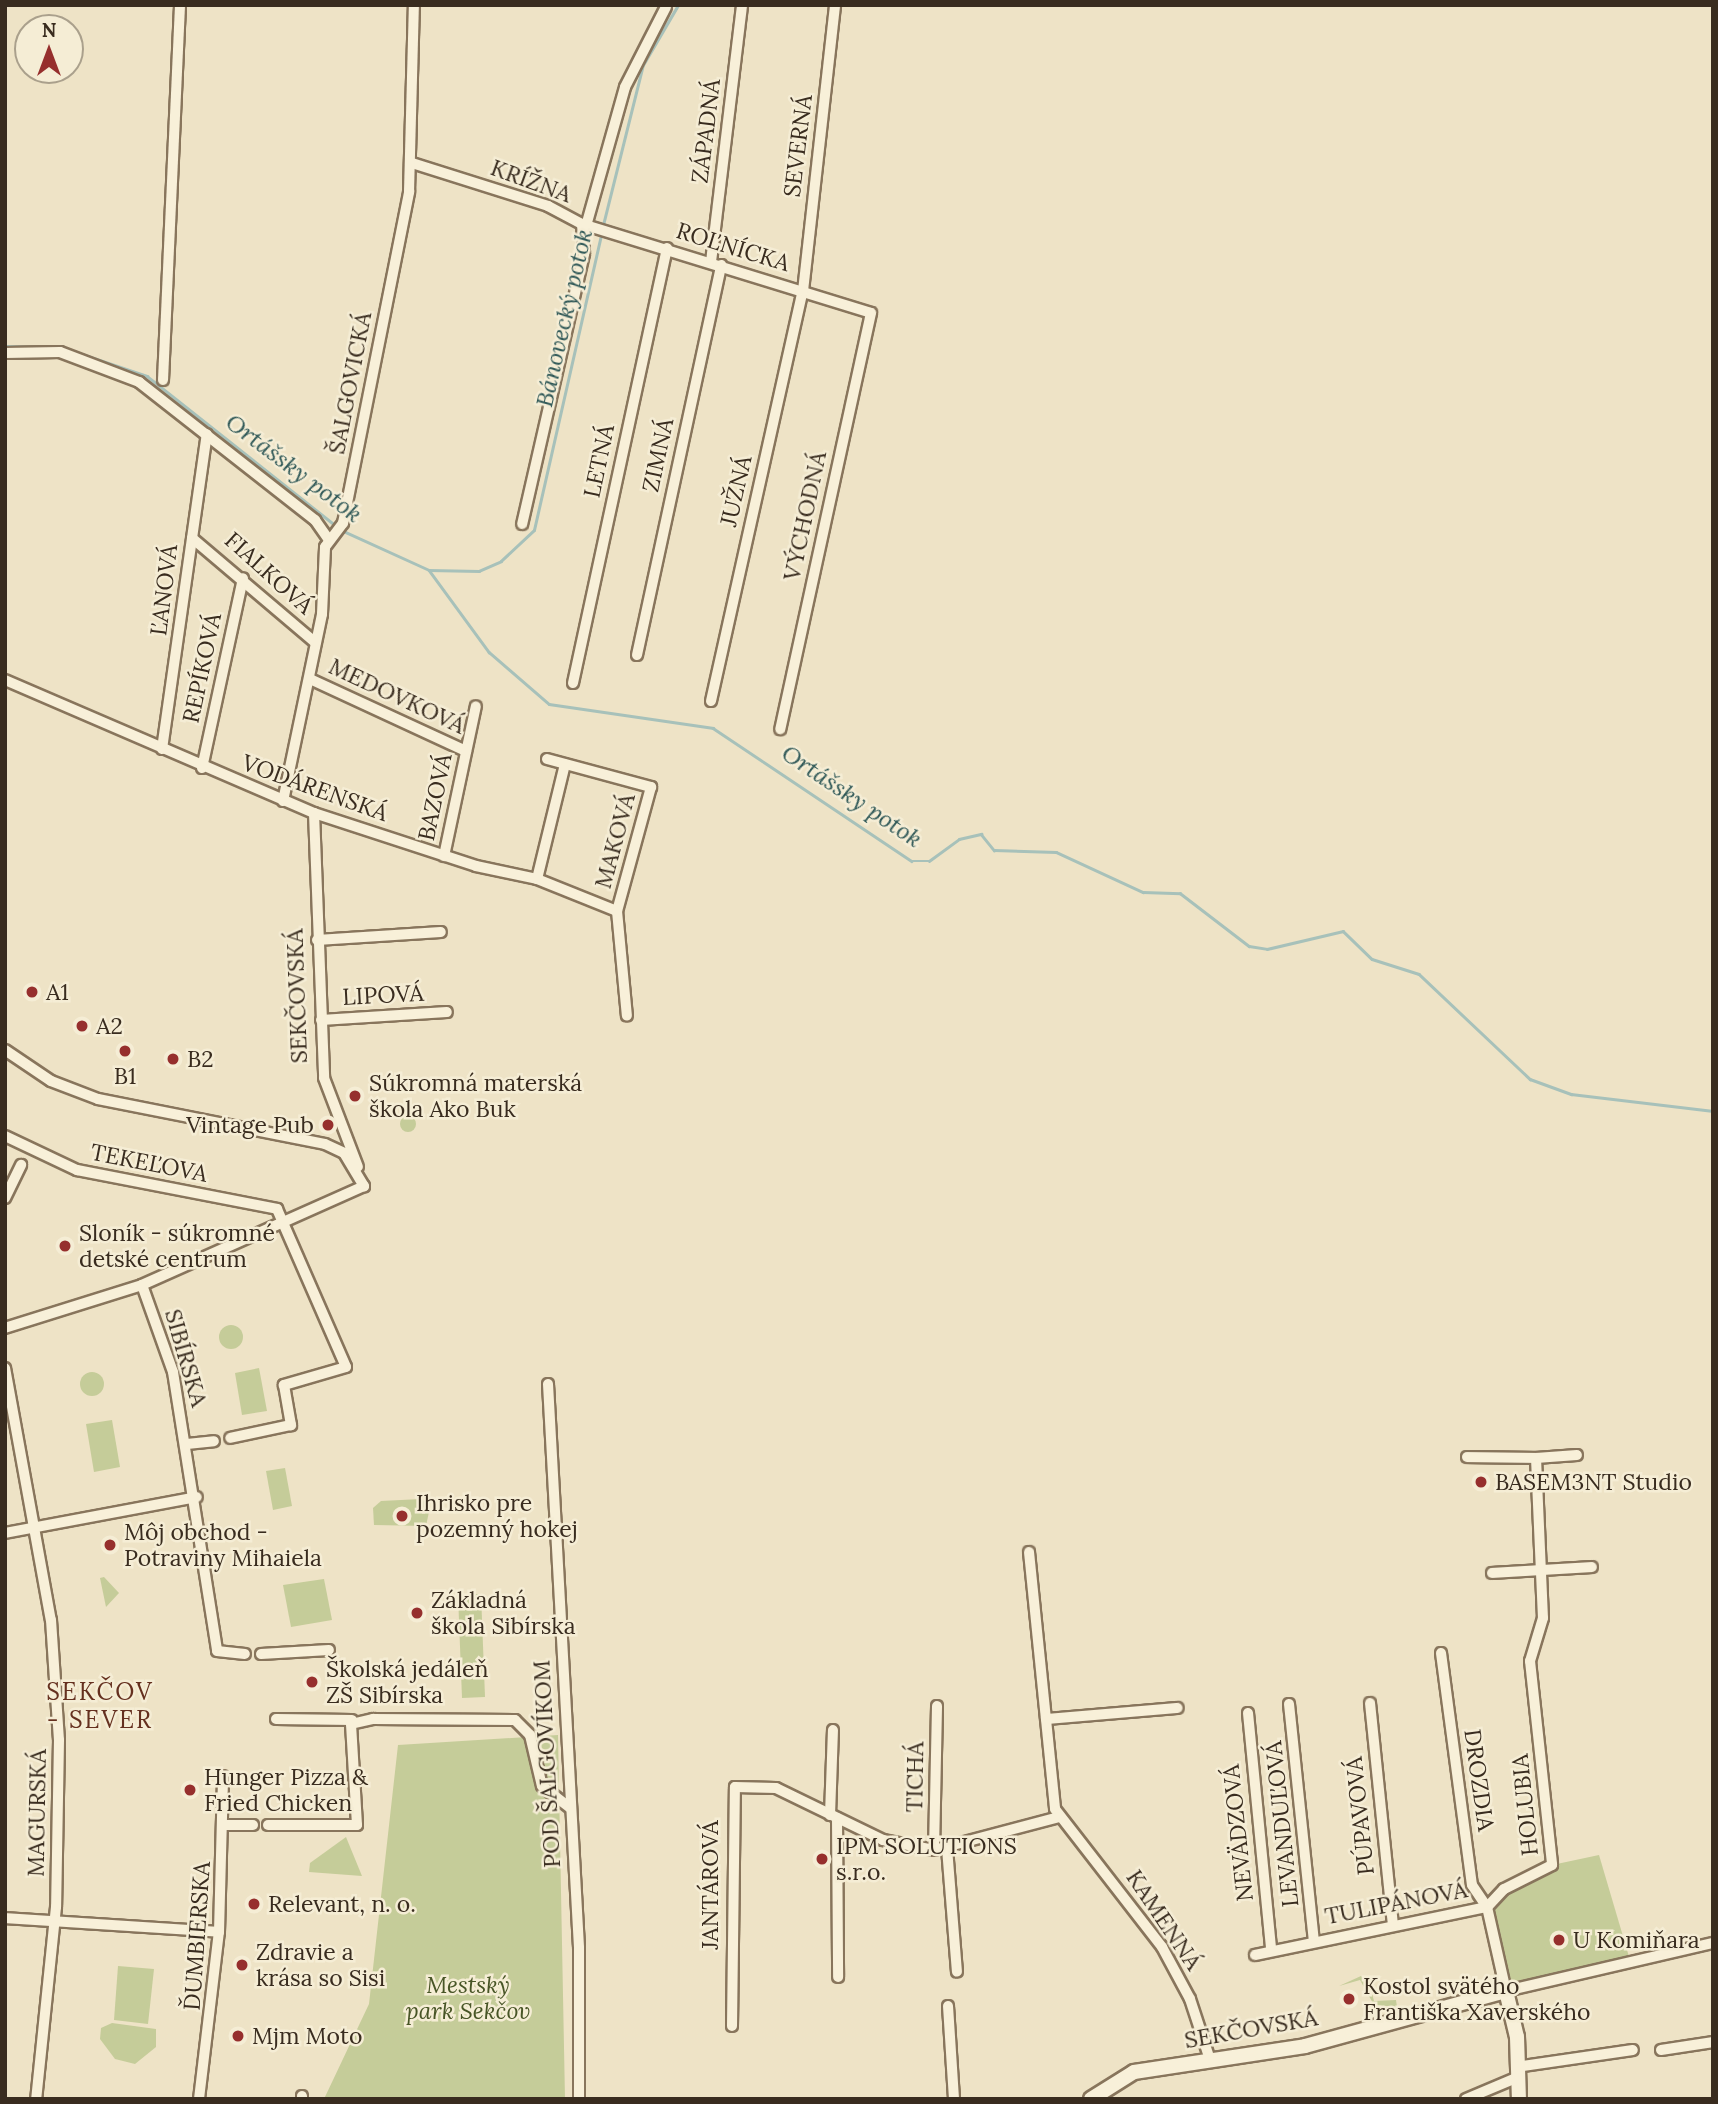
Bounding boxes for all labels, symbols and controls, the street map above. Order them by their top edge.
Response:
north arrow [14,14,84,84]
text: N [42,18,56,42]
street label: ZÁPADNÁ [686,77,726,185]
street label: SEVERNÁ [778,93,818,199]
street label: KRÍŽNA [487,154,575,208]
street label: ROĽNÍCKA [673,217,793,277]
water label: Bánovecký potok [530,226,598,410]
street label: ŠALGOVICKÁ [323,310,377,456]
water label: Ortášsky potok [220,407,368,529]
street label: ZIMNÁ [637,416,679,494]
street label: LETNÁ [578,422,620,500]
street label: VÝCHODNÁ [778,449,832,583]
street label: JUŽNÁ [714,453,758,529]
street label: FIALKOVÁ [219,526,319,620]
street label: ĽANOVÁ [145,543,183,637]
street label: REPÍKOVÁ [177,610,227,726]
street label: MEDOVKOVÁ [325,652,469,740]
water label: Ortášsky potok [776,738,928,854]
street label: VODÁRENSKÁ [238,749,392,827]
street label: BAZOVÁ [412,751,458,843]
street label: MAKOVÁ [589,791,641,891]
street label: SEKČOVSKÁ [281,928,313,1064]
place label: A1 [46,978,69,1006]
street label: LIPOVÁ [342,979,424,1011]
marker: A1 [24,984,40,1000]
place label: A2 [96,1012,123,1040]
marker: A2 [74,1018,90,1034]
marker: B1 [117,1043,133,1059]
place label: B2 [187,1045,214,1073]
marker: B2 [165,1051,181,1067]
place label: B1 [114,1062,136,1090]
place label: Súkromná materská škola Ako Buk [369,1069,582,1123]
marker: Súkromná materská škola Ako Buk [347,1088,363,1104]
place label: Vintage Pub [186,1111,314,1139]
marker: Vintage Pub [320,1117,336,1133]
street label: TEKEĽOVA [88,1138,210,1188]
place label: Sloník - súkromné detské centrum [79,1219,275,1273]
marker: Sloník - súkromné detské centrum [57,1238,73,1254]
street label: SIBÍRSKA [159,1306,213,1410]
place label: BASEM3NT Studio [1495,1468,1692,1496]
marker: BASEM3NT Studio [1473,1474,1489,1490]
place label: Ihrisko pre pozemný hokej [416,1489,578,1543]
marker: Ihrisko pre pozemný hokej [394,1508,410,1524]
place label: Môj obchod - Potraviny Mihaiela [124,1518,322,1572]
marker: Môj obchod - Potraviny Mihaiela [102,1537,118,1553]
place label: Základná škola Sibírska [431,1586,576,1640]
marker: Základná škola Sibírska [409,1605,425,1621]
place label: Školská jedáleň ZŠ Sibírska [326,1655,489,1709]
street label: POD ŠALGOVÍKOM [528,1660,566,1868]
marker: Školská jedáleň ZŠ Sibírska [304,1674,320,1690]
district label: SEKČOV - SEVER [47,1678,153,1734]
street label: DROZDIA [1458,1727,1500,1833]
street label: LEVANDUĽOVÁ [1260,1739,1304,1909]
street label: TICHÁ [901,1741,929,1813]
street label: MAGURSKÁ [22,1749,52,1877]
street label: HOLUBIA [1506,1753,1544,1857]
street label: PÚPAVOVÁ [1340,1755,1380,1877]
place label: Hunger Pizza & Fried Chicken [204,1763,368,1817]
street label: NEVÄDZOVÁ [1217,1763,1259,1903]
marker: Hunger Pizza & Fried Chicken [182,1782,198,1798]
street label: JANTÁROVÁ [696,1820,724,1950]
place label: IPM SOLUTIONS s.r.o. [836,1832,1017,1886]
marker: IPM SOLUTIONS s.r.o. [814,1851,830,1867]
street label: ĎUMBIERSKA [178,1861,216,2011]
street label: KAMENNÁ [1120,1865,1208,1975]
street label: TULIPÁNOVÁ [1323,1876,1469,1930]
place label: Relevant, n. o. [268,1890,416,1918]
marker: Relevant, n. o. [246,1896,262,1912]
place label: U Komiňara [1573,1926,1700,1954]
marker: U Komiňara [1551,1932,1567,1948]
place label: Zdravie a krása so Sisi [256,1938,385,1992]
marker: Zdravie a krása so Sisi [234,1957,250,1973]
park label: Mestský park Sekčov [406,1971,530,2025]
place label: Kostol svätého Františka Xaverského [1363,1972,1591,2026]
marker: Kostol svätého Františka Xaverského [1341,1991,1357,2007]
street label: SEKČOVSKÁ [1182,2004,1320,2054]
place label: Mjm Moto [252,2022,362,2050]
marker: Mjm Moto [230,2028,246,2044]

